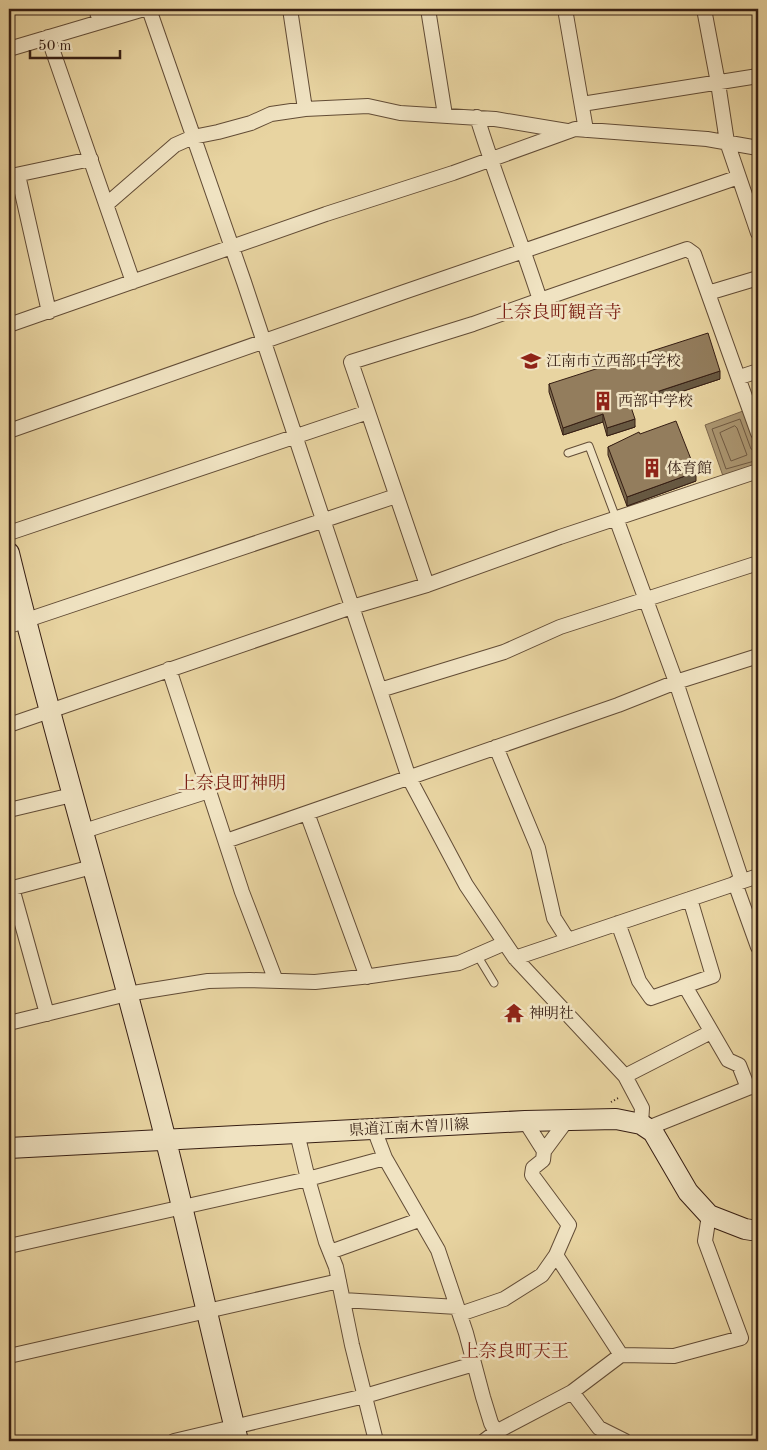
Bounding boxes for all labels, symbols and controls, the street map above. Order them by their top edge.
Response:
scale bar [30,28,120,60]
text: 50 m [38,39,72,54]
district label: 上奈良町観音寺 [496,302,622,322]
school or university icon: 江南市立西部中学校 [520,350,542,372]
place label: 江南市立西部中学校 [546,353,681,370]
building icon: 西部中学校 [592,390,614,412]
place label: 西部中学校 [618,393,693,410]
building icon: 体育館 [641,457,663,479]
place label: 体育館 [667,460,712,477]
district label: 上奈良町神明 [178,773,286,793]
temple icon: 神明社 [503,1002,525,1024]
place label: 神明社 [529,1005,574,1022]
street label: 県道江南木曽川線 [349,1116,469,1139]
district label: 上奈良町天王 [461,1341,569,1361]

